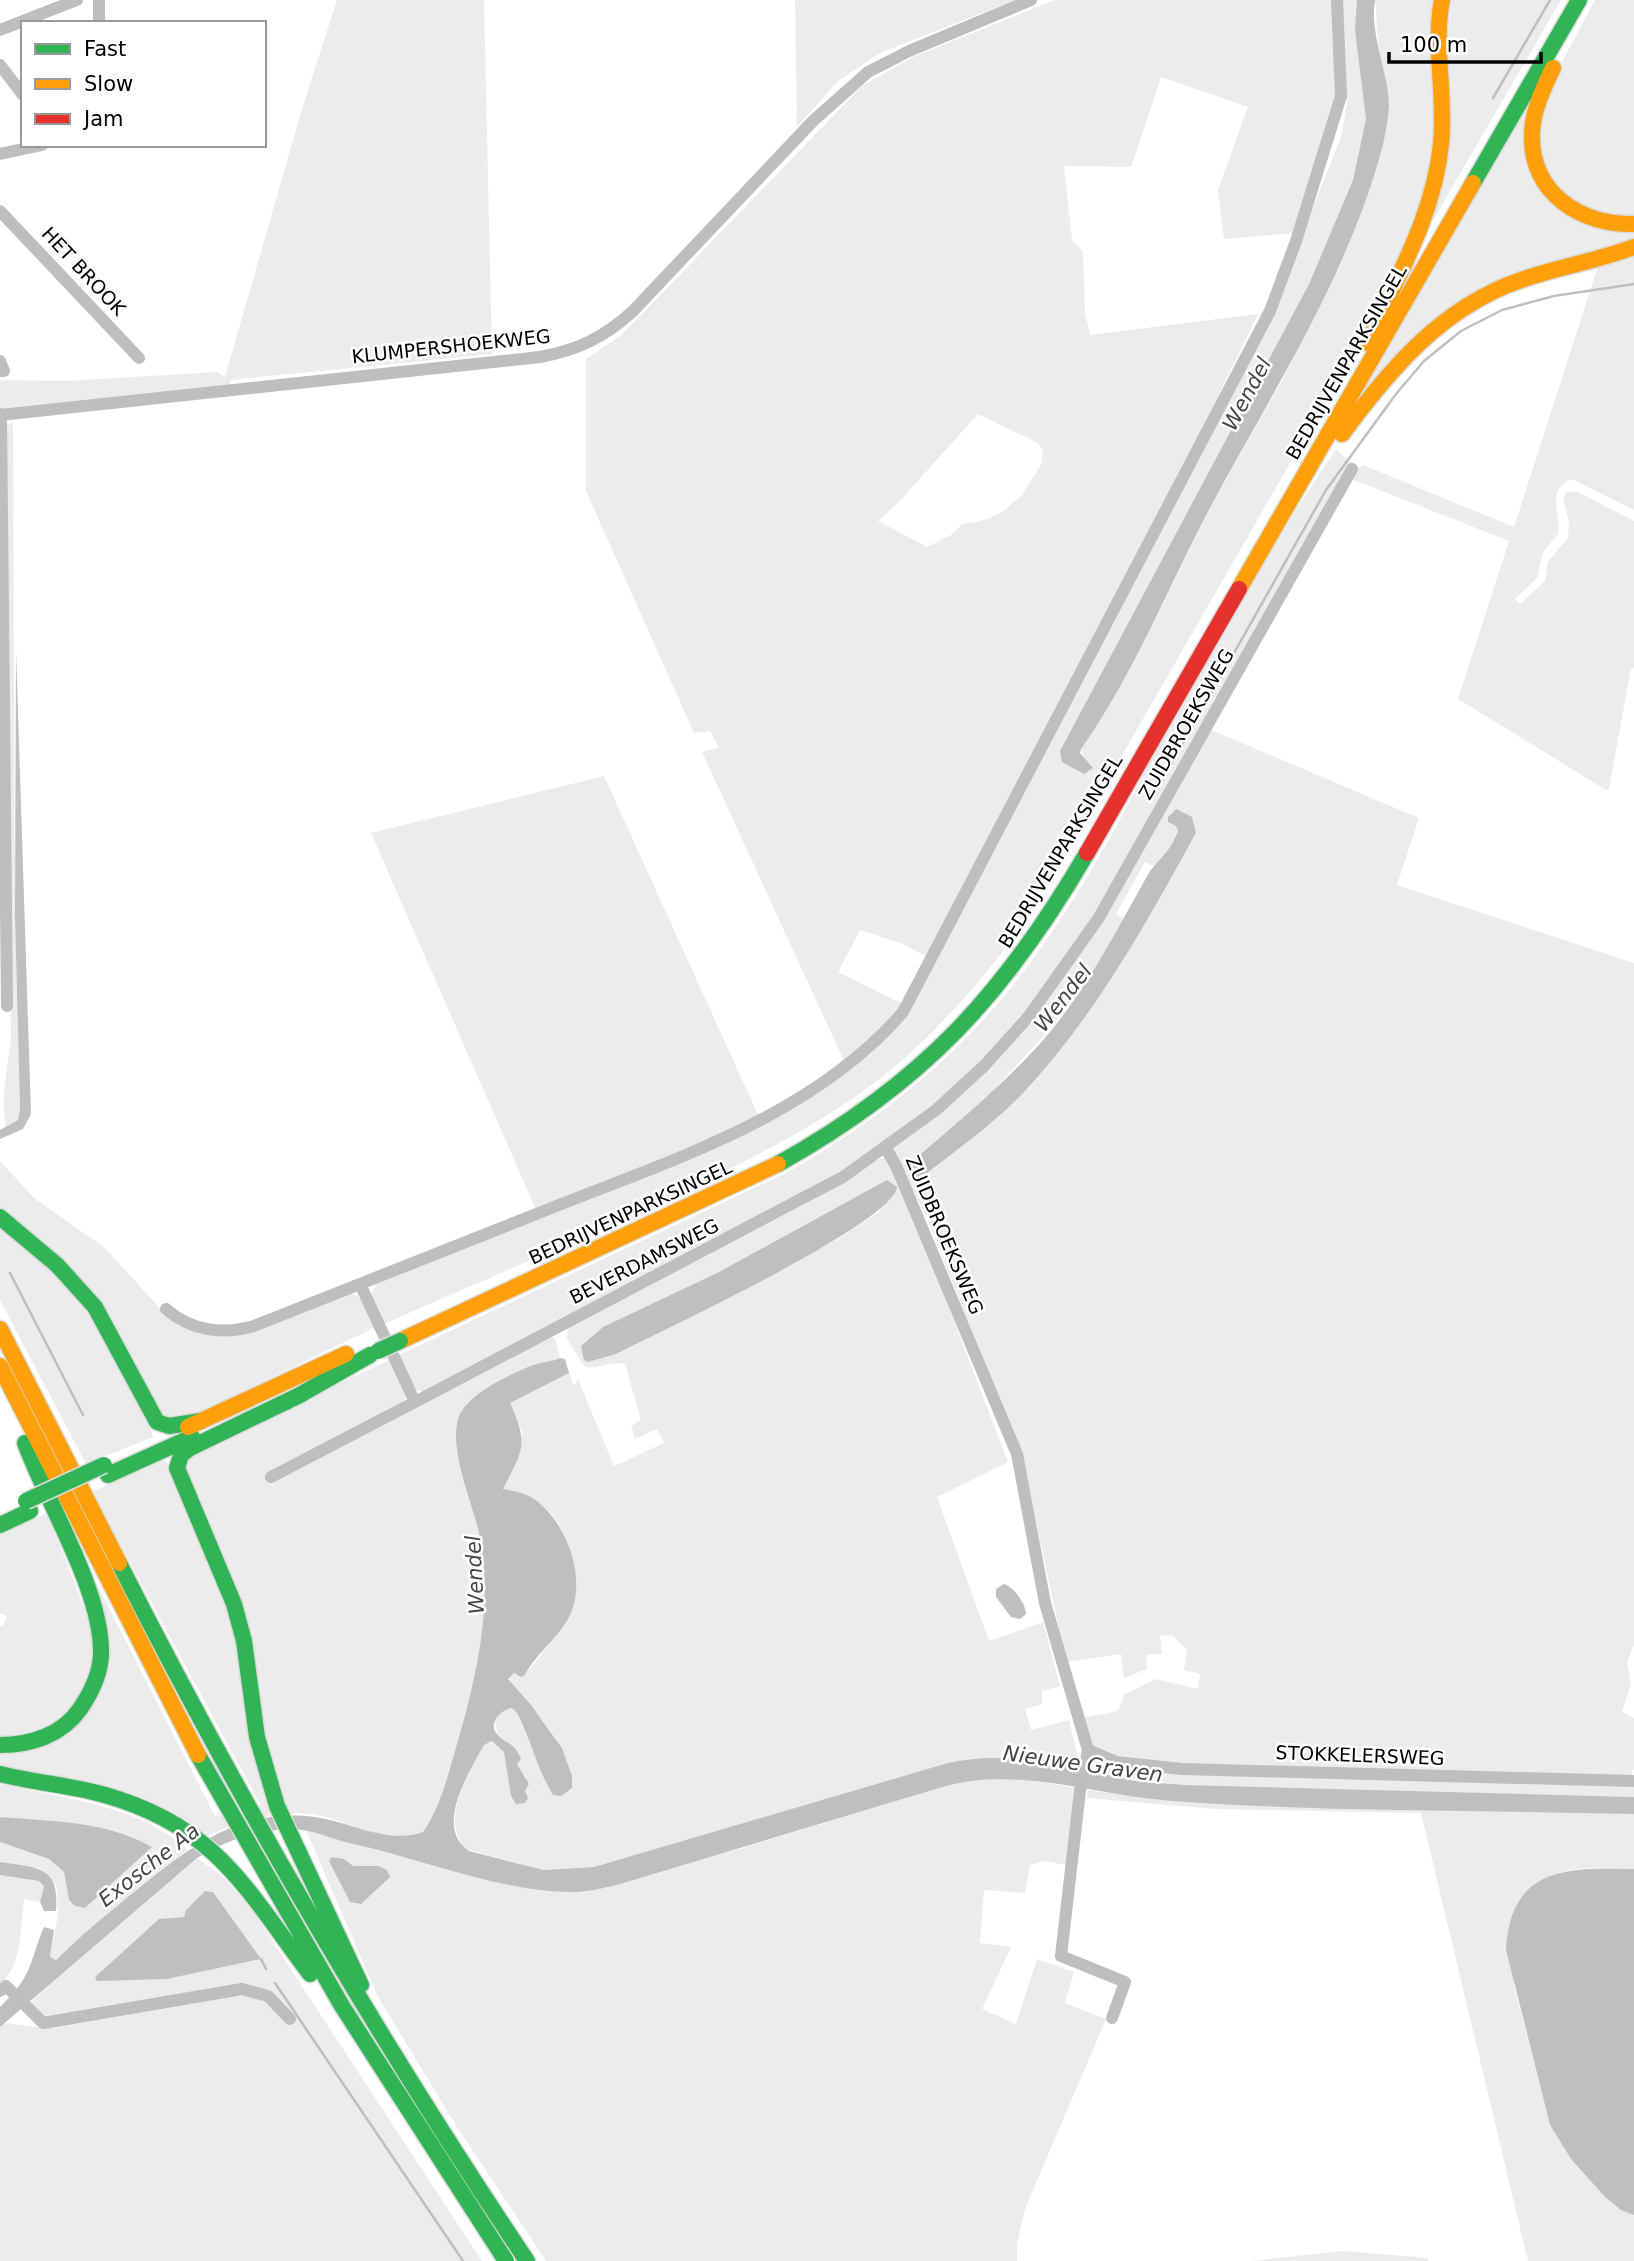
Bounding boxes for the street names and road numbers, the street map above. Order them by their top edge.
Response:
street label: HET BROOK [38,222,131,320]
street label: BEDRIJVENPARKSINGEL [1281,260,1411,463]
street label: KLUMPERSHOEKWEG [351,325,551,367]
street label: ZUIDBROEKSWEG [1134,645,1238,803]
street label: BEDRIJVENPARKSINGEL [994,750,1127,952]
street label: ZUIDBROEKSWEG [902,1152,988,1318]
street label: BEDRIJVENPARKSINGEL [525,1155,735,1269]
street label: BEVERDAMSWEG [566,1214,722,1308]
street label: STOKKELERSWEG [1275,1741,1445,1769]

